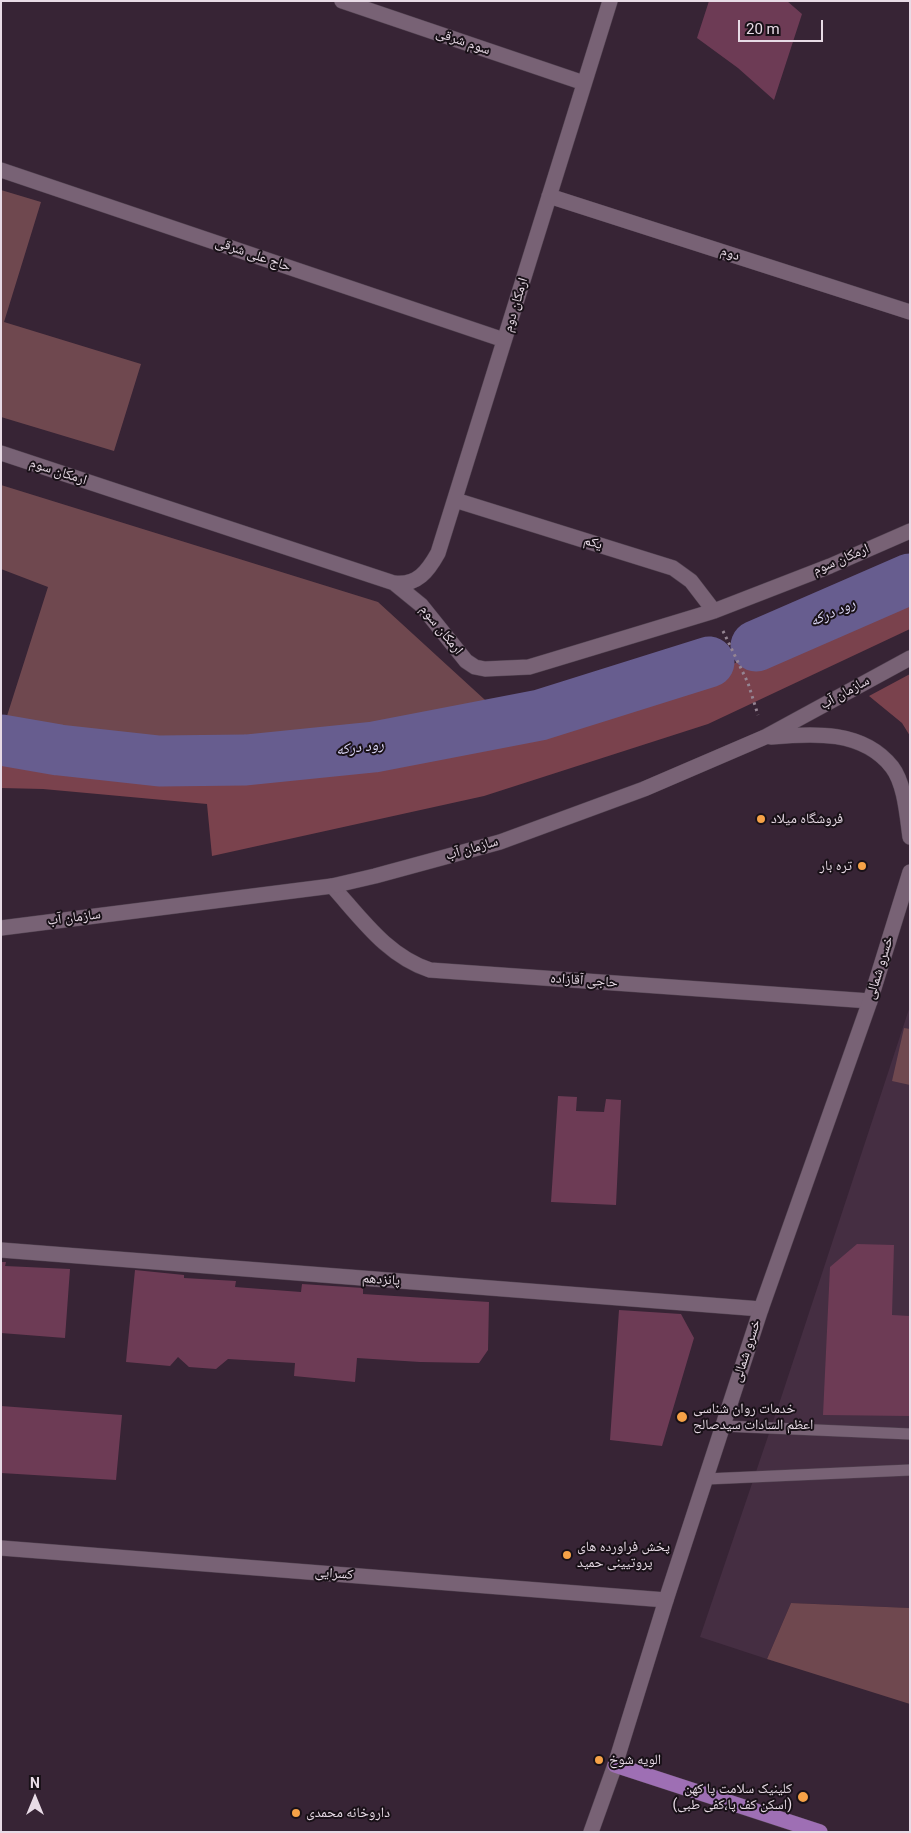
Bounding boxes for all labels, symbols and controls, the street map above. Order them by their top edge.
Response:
scale bar [741,10,826,42]
text: 20 m [746,20,780,38]
street label: سوم شرقی [434,25,492,59]
street label: حاج علی شرقی [213,234,293,276]
street label: دوم [718,243,742,265]
street label: ارمکان دوم [500,276,532,334]
street label: ارمکان سوم [27,455,89,489]
street label: یکم [582,532,604,554]
street label: ارمکان سوم [810,541,872,579]
water label: رود درکه [808,595,858,631]
street label: ارمکان سوم [416,602,466,658]
street label: سازمان آب [817,673,873,713]
water label: رود درکه [335,736,385,760]
place label: فروشگاه میلاد [771,811,843,827]
marker: فروشگاه میلاد [755,813,767,825]
street label: سازمان آب [444,833,500,865]
place label: تره بار [820,858,852,874]
marker: تره بار [856,860,868,872]
street label: سازمان آب [46,906,102,930]
street label: خسرو شمالی [862,934,898,1002]
street label: حاجی آقازاده [550,970,618,992]
street label: پانزدهم [361,1270,401,1290]
street label: خسرو شمالی [729,1318,765,1384]
place label: خدمات روان شناسی اعظم السادات سیدصالح [693,1401,813,1434]
marker: خدمات روان شناسی اعظم السادات سیدصالح [675,1410,689,1424]
place label: پخش فراورده های پروتیینی حمید [577,1539,670,1571]
marker: پخش فراورده های پروتیینی حمید [561,1549,573,1561]
street label: کسرایی [314,1564,354,1584]
place label: الویه شوخ [609,1752,661,1768]
marker: الویه شوخ [593,1754,605,1766]
north arrow [10,1773,60,1823]
text: N [30,1775,40,1791]
place label: کلینیک سلامت پا کهن (اسکن کف پا،کفی طبی) [672,1781,792,1814]
marker: کلینیک سلامت پا کهن (اسکن کف پا،کفی طبی) [796,1790,810,1804]
place label: داروخانه محمدی [306,1805,390,1821]
marker: داروخانه محمدی [290,1807,302,1819]

